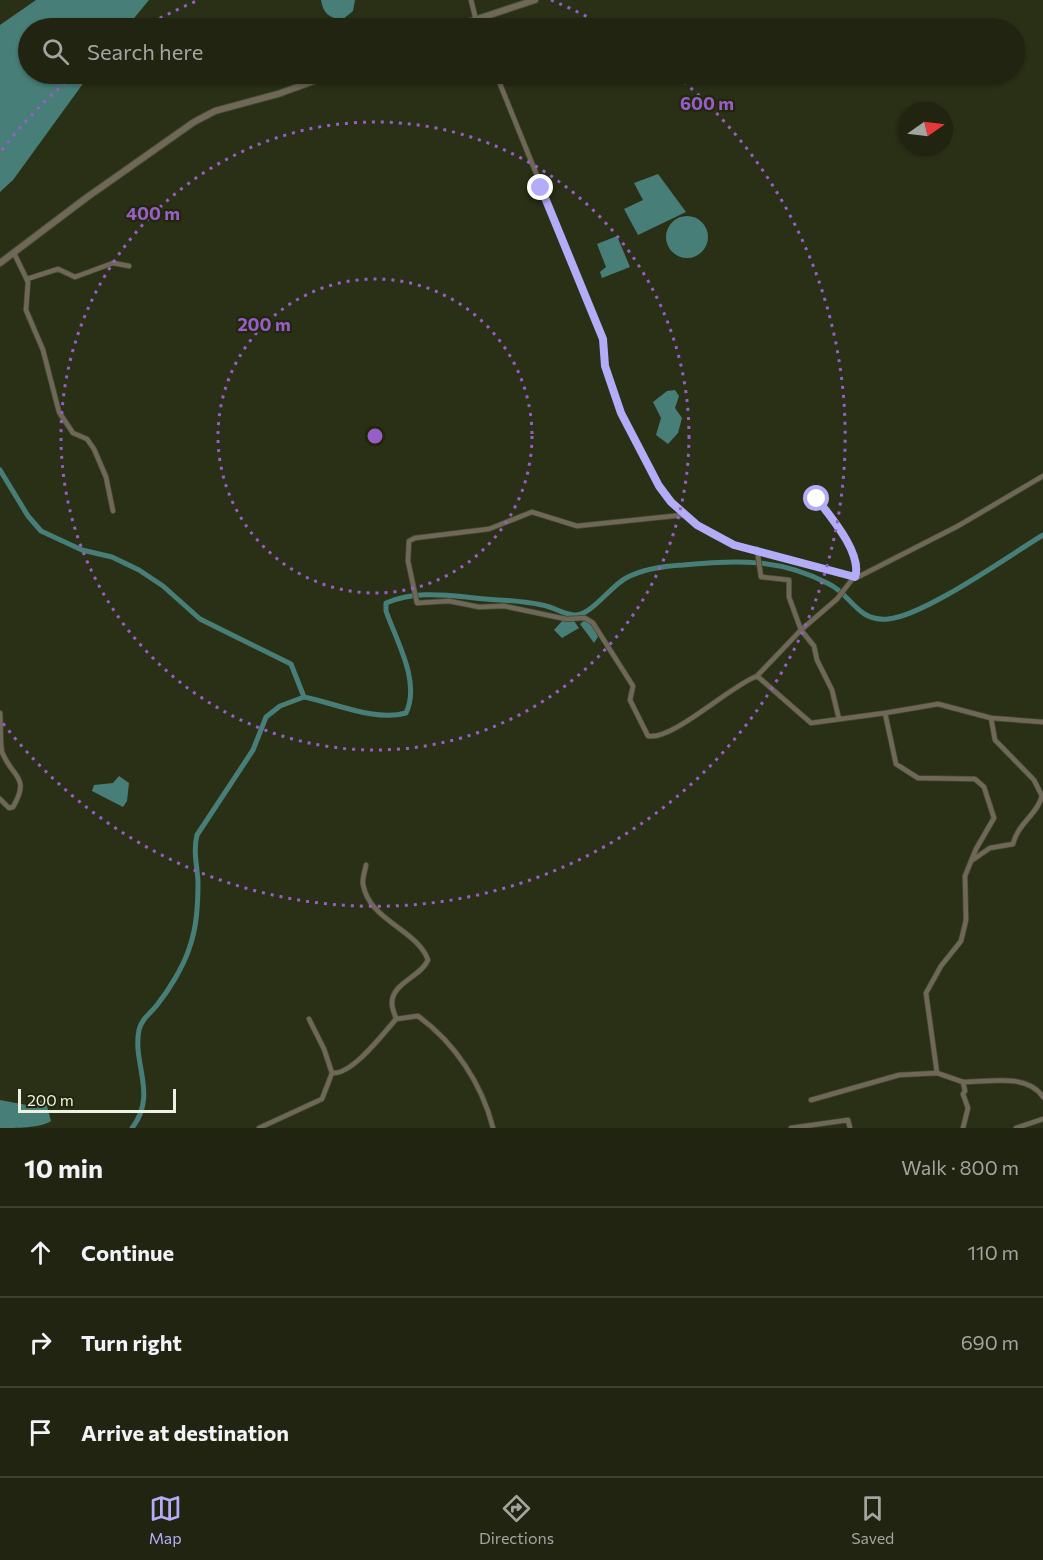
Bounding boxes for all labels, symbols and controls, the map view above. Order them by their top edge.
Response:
search box [18,18,1025,84]
icon: search [39,35,72,68]
text: Search here [87,38,203,65]
text: 600 m [680,92,734,114]
north arrow [899,102,953,156]
route end [527,174,553,200]
text: 400 m [126,202,180,224]
text: 200 m [237,313,291,335]
centre of rings [365,426,385,446]
route start [803,485,829,511]
scale bar [18,1086,176,1114]
text: 200 m [27,1090,74,1109]
text: 10 min [24,1152,103,1183]
text: Walk · 800 m [901,1155,1019,1179]
icon: ahead [24,1236,57,1269]
text: Continue [81,1239,174,1266]
text: 110 m [968,1240,1019,1264]
icon: right [24,1326,57,1359]
text: Turn right [81,1329,182,1356]
text: 690 m [961,1330,1019,1354]
icon: arrive [24,1416,57,1449]
text: Arrive at destination [81,1419,289,1446]
tab: Map [149,1492,182,1547]
tab: Directions [479,1492,554,1547]
tab: Saved [851,1492,894,1547]

